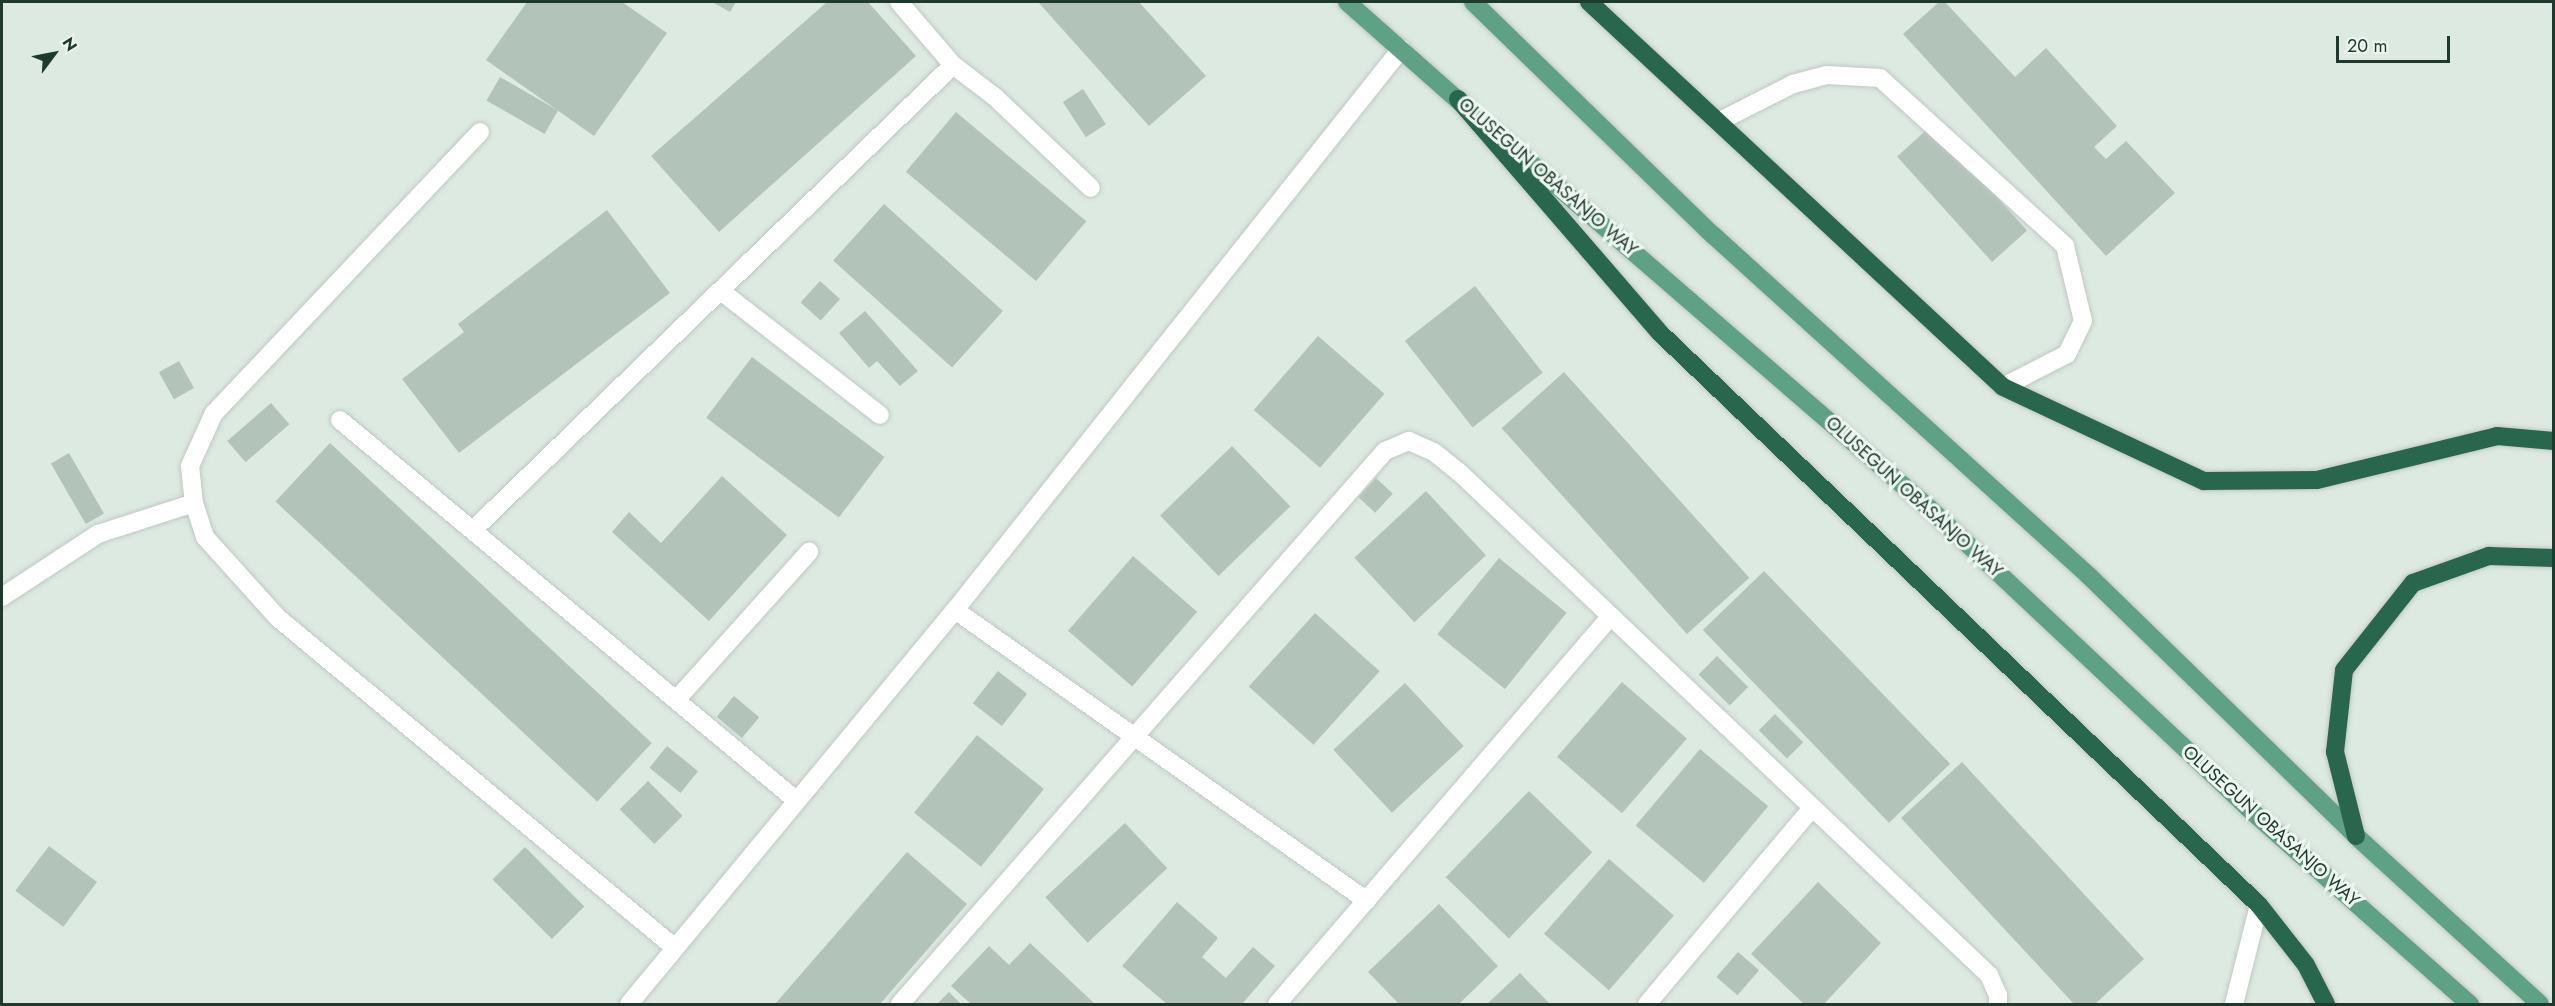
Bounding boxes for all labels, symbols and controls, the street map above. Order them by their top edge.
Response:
north arrow [24,24,84,84]
scale bar [2339,24,2453,62]
text: N [57,33,83,56]
text: 20 m [2347,33,2387,59]
street label: OLUSEGUN OBASANJO WAY [1454,93,1642,261]
street label: OLUSEGUN OBASANJO WAY [1821,412,2007,582]
street label: OLUSEGUN OBASANJO WAY [2178,741,2364,911]

